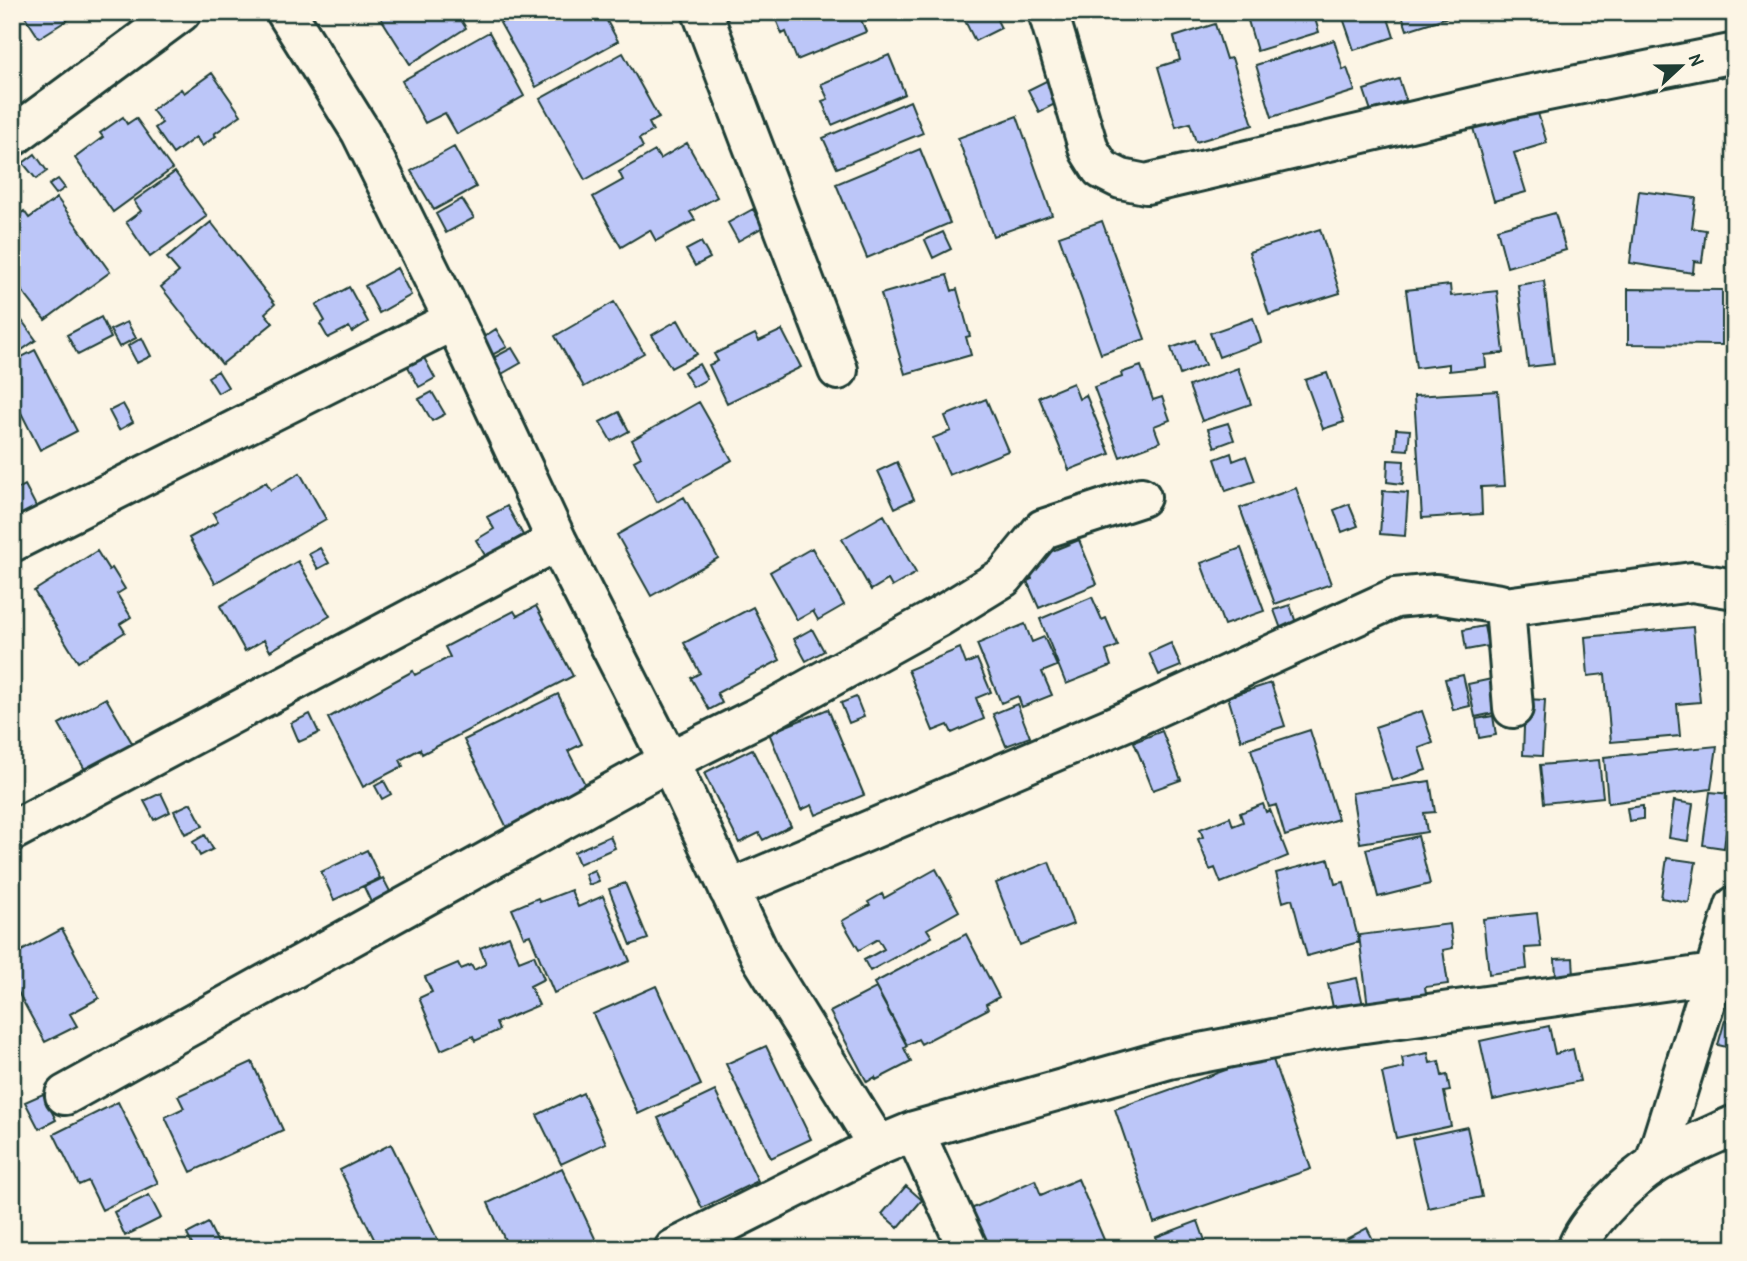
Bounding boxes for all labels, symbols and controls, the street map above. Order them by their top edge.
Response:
north arrow [1646,32,1716,102]
text: N [1683,50,1711,69]

